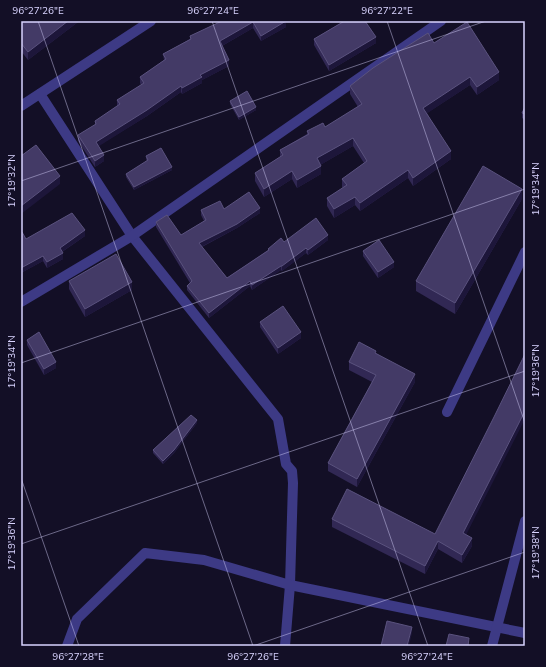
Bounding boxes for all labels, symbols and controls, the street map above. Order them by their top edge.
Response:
text: 96°27'26"E [12,4,64,18]
text: 96°27'24"E [187,4,239,18]
text: 96°27'22"E [361,4,413,18]
text: 17°19'32"N [5,154,19,208]
text: 17°19'34"N [529,162,543,216]
text: 17°19'34"N [5,335,19,389]
text: 17°19'36"N [529,344,543,398]
text: 17°19'36"N [5,517,19,571]
text: 17°19'38"N [529,526,543,580]
text: 96°27'28"E [52,650,104,664]
text: 96°27'26"E [227,650,279,664]
text: 96°27'24"E [401,650,453,664]

